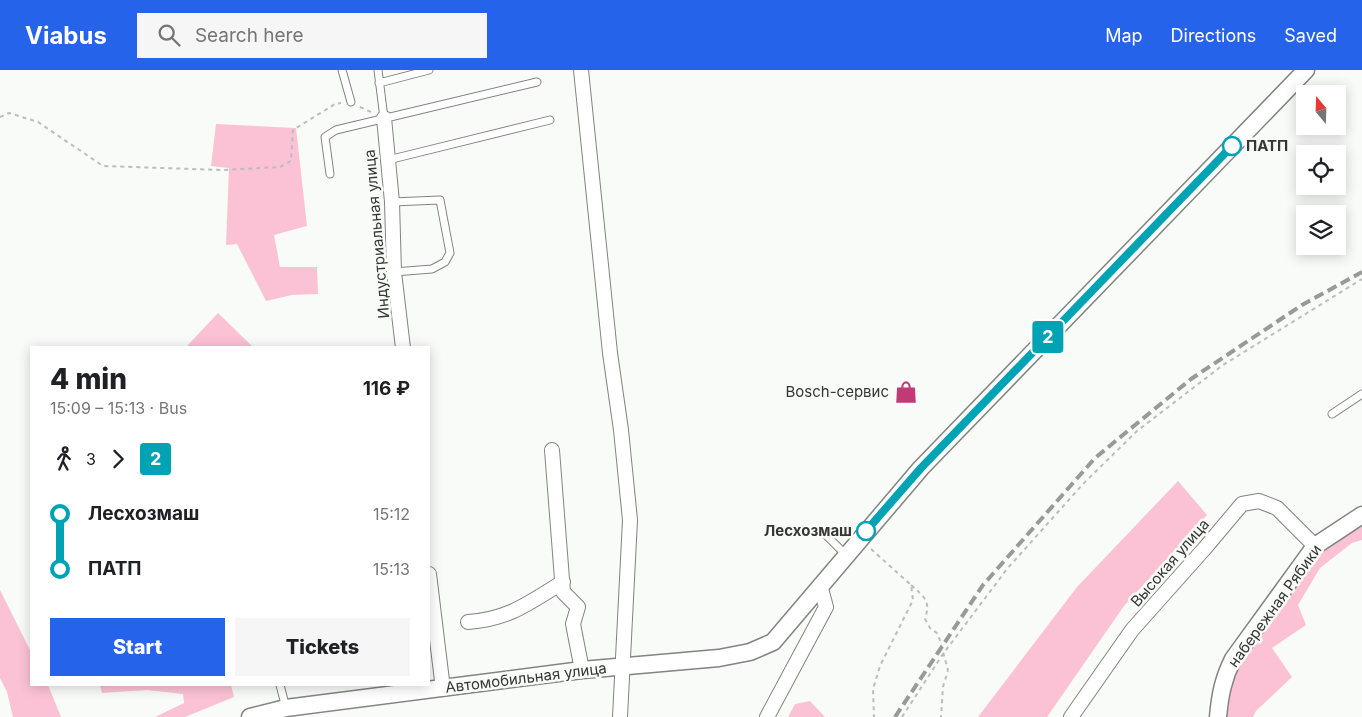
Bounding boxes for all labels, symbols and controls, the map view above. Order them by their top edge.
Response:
search box [137,13,487,58]
text: Viabus [25,21,107,50]
icon: search [155,21,183,49]
text: Search here [195,24,304,47]
text: Map [1105,25,1143,46]
text: Directions [1171,25,1256,46]
text: Saved [1284,25,1337,46]
north arrow [1296,85,1346,135]
map controls [1296,85,1346,255]
marker: ПАТП [1222,136,1242,156]
place label: ПАТП [1246,136,1288,155]
button: locate [1296,145,1346,195]
street label: Индустриальная улица [360,149,393,319]
button: layers [1296,205,1346,255]
line badge: 2 [1032,321,1064,353]
text: 2 [1042,326,1054,347]
text: 4 min [50,362,127,396]
text: 116 ₽ [363,377,410,400]
shop icon: Bosch-сервис [893,379,919,405]
place label: Bosch-сервис [786,382,889,401]
text: 15:09 – 15:13 · Bus [50,398,187,418]
icon: walk [50,445,78,473]
icon: forward [104,445,132,473]
text: 2 [150,448,161,469]
text: 3 [86,449,96,469]
text: Лесхозмаш [88,502,199,525]
text: 15:12 [373,504,410,524]
street label: Высокая улица [1126,515,1213,610]
place label: Лесхозмаш [764,521,852,540]
marker: Лесхозмаш [856,521,876,541]
street label: набережная Рябики [1224,541,1326,671]
text: ПАТП [88,557,142,580]
text: 15:13 [373,559,410,579]
button: Start [50,618,225,676]
button: Tickets [235,618,410,676]
street label: Автомобильная улица [444,658,608,697]

